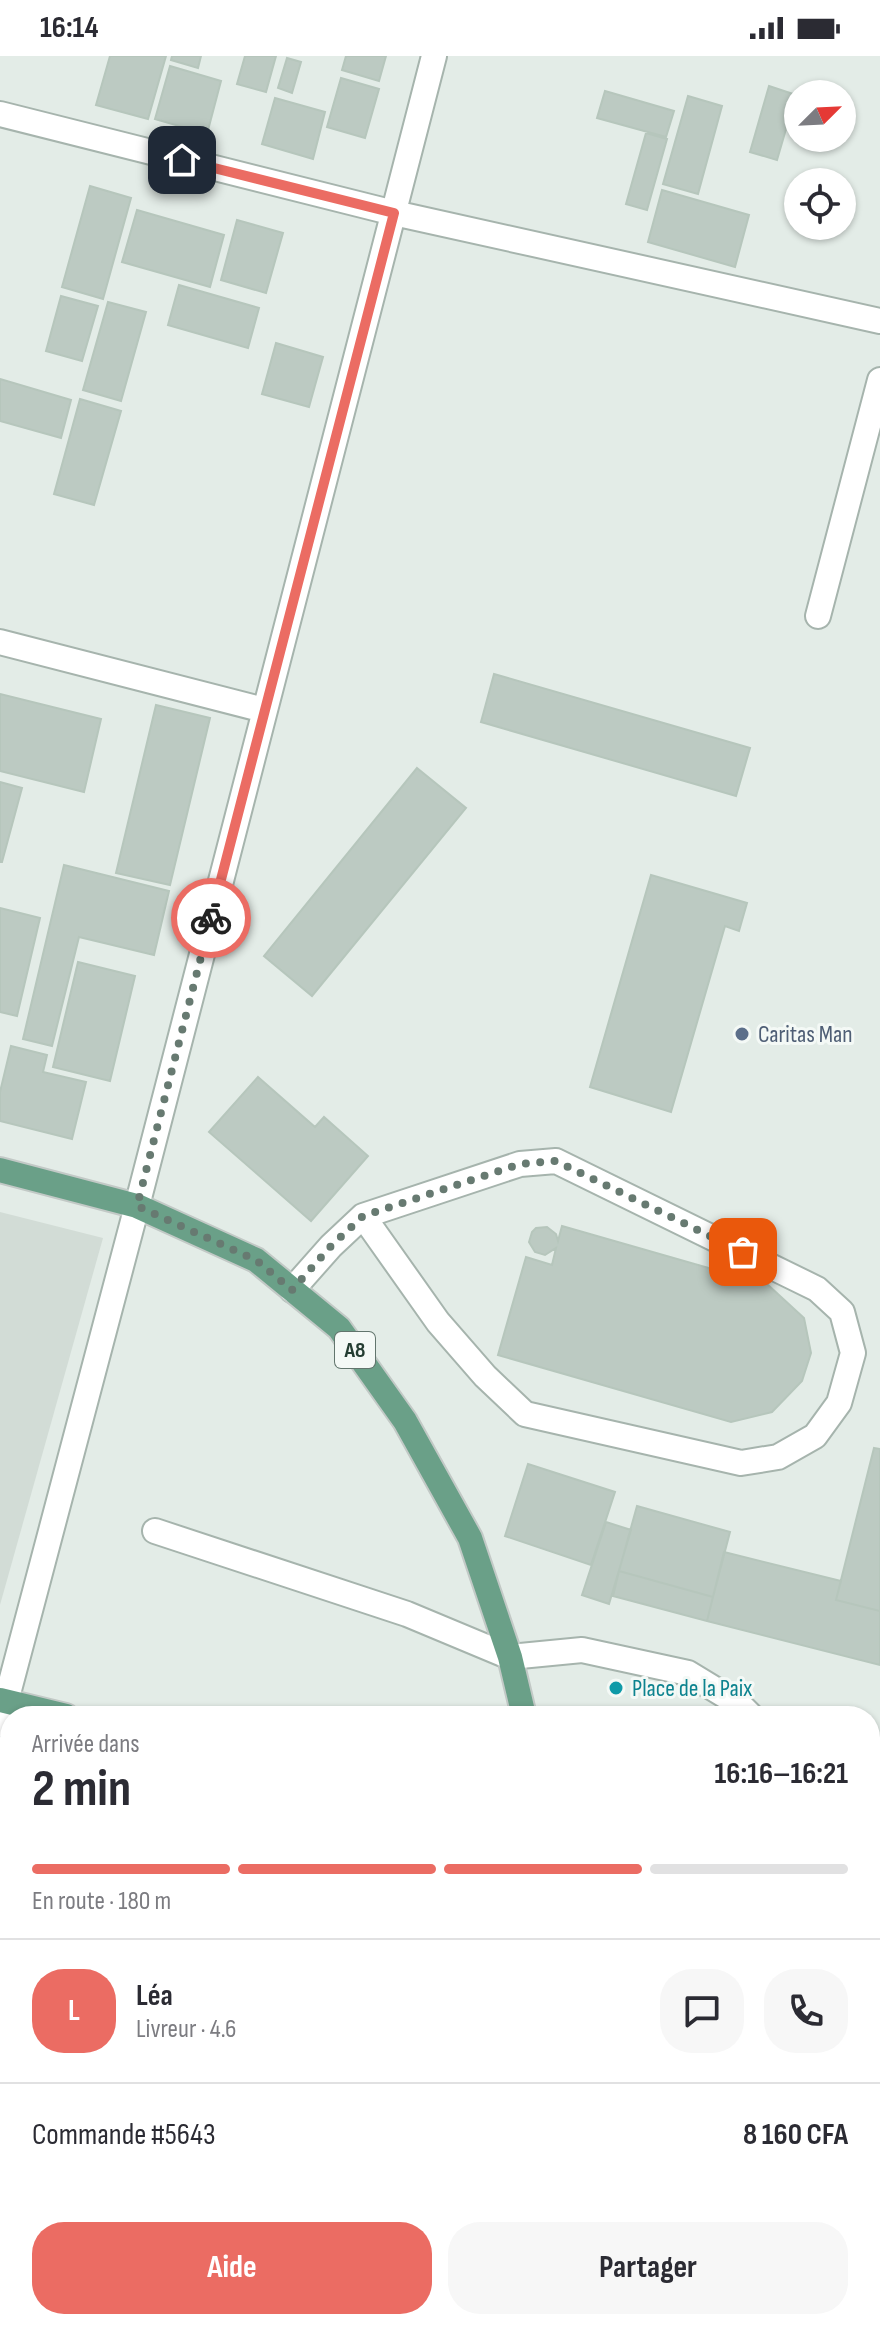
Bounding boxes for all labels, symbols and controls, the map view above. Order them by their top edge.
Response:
text: 16:14 [40,10,99,46]
north arrow [784,80,856,152]
map controls [784,80,856,240]
pin [148,126,216,194]
icon: home [160,138,204,182]
button: locate [784,168,856,240]
courier [171,878,251,958]
icon: bike [189,896,233,940]
place label: Caritas Man [758,1020,852,1049]
marker: Caritas Man [733,1025,751,1043]
pin [709,1218,777,1286]
icon: bag [721,1230,765,1274]
road number: A8 [335,1332,375,1368]
place label: Place de la Paix [632,1674,752,1703]
marker: Place de la Paix [607,1679,625,1697]
text: Arrivée dans [32,1729,140,1760]
text: 16:16–16:21 [715,1756,848,1792]
text: 2 min [32,1758,131,1821]
text: En route · 180 m [32,1886,171,1917]
button: chat [660,1969,744,2053]
button: phone [764,1969,848,2053]
text: Léa [136,1978,173,2014]
text: L [68,1993,80,2029]
text: Livreur · 4.6 [136,2014,236,2045]
text: Commande #5643 [32,2117,216,2153]
text: 8 160 CFA [743,2117,848,2153]
button: Aide [32,2222,432,2314]
button: Partager [448,2222,848,2314]

